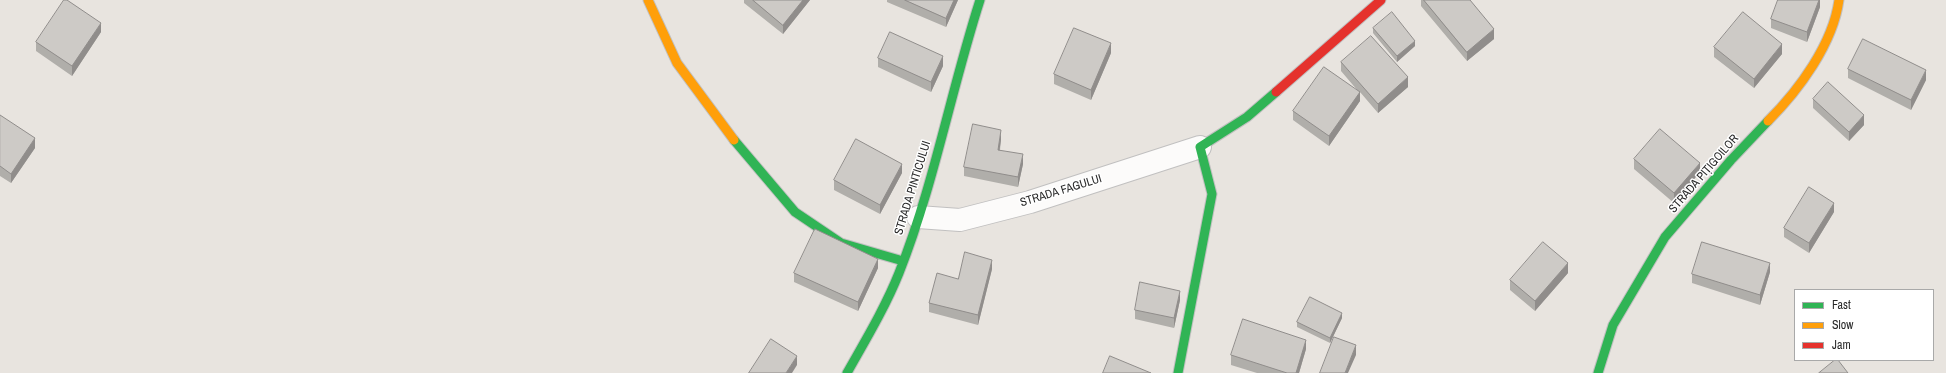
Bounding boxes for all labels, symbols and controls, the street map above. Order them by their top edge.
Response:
street label: STRADA PIȚIGOILOR [1666,132,1742,216]
street label: STRADA PINTICULUI [892,139,934,237]
street label: STRADA FAGULUI [1018,172,1104,210]
legend [1794,289,1934,361]
text: Fast [1832,297,1851,313]
text: Slow [1832,317,1853,333]
text: Jam [1832,337,1851,353]

